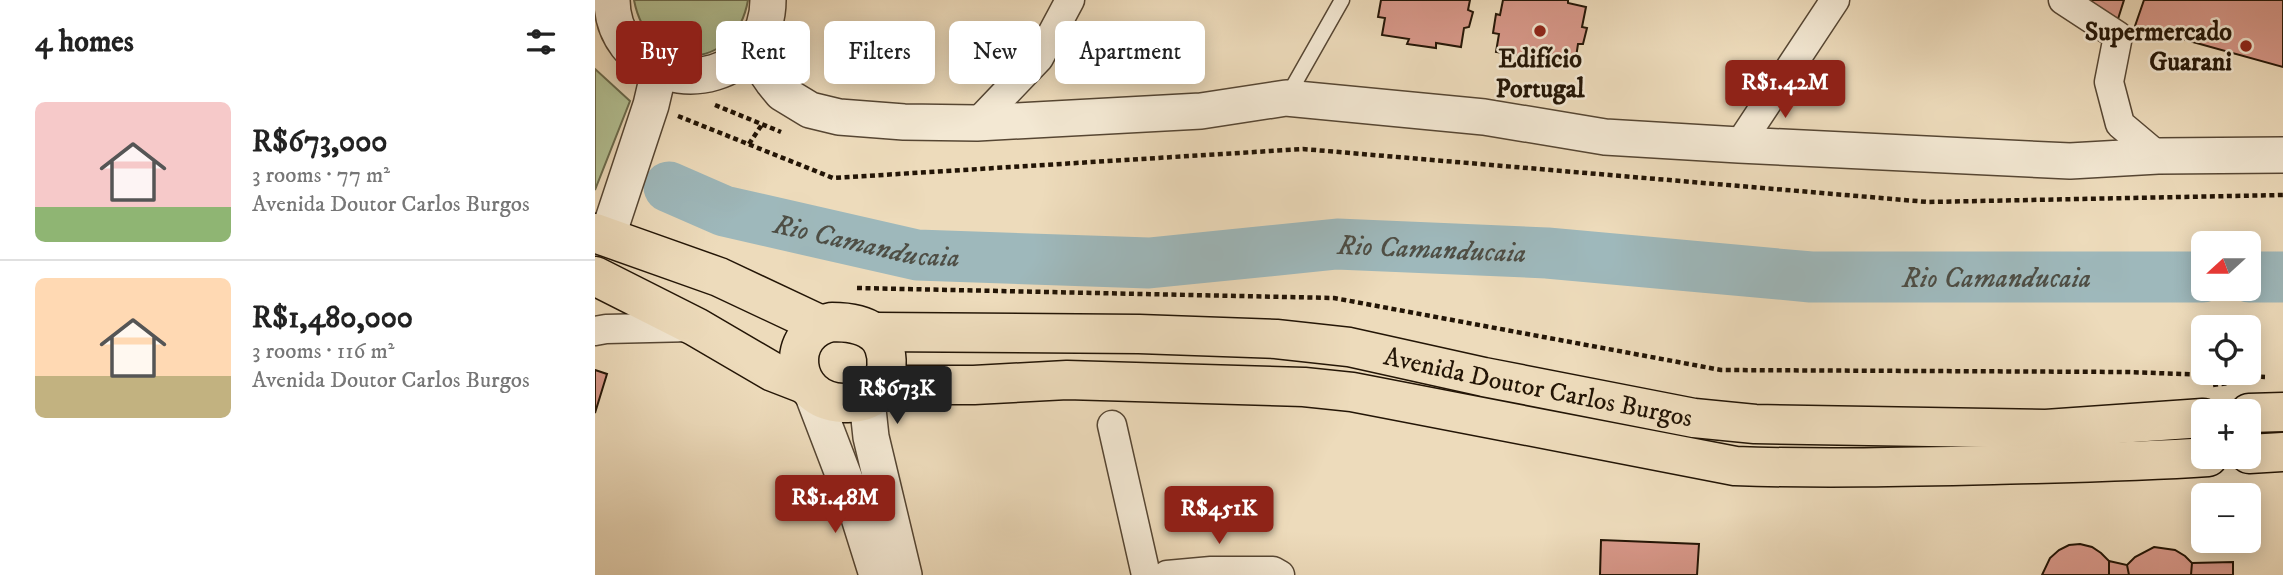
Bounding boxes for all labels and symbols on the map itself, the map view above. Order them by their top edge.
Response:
place label: Supermercado Guarani [2085,16,2232,79]
marker: Edifício Portugal [1532,23,1548,39]
marker: Supermercado Guarani [2238,38,2254,54]
place label: Edifício Portugal [1495,43,1586,106]
pin: R$1.42M [1720,60,1850,120]
water label: Rio Camanducaia [769,207,960,275]
water label: Rio Camanducaia [1336,228,1527,271]
north arrow [2191,231,2261,301]
water label: Rio Camanducaia [1901,261,2091,296]
street label: Avenida Doutor Carlos Burgos [1381,340,1695,435]
pin: R$673K [840,366,954,426]
pin: R$1.48M [770,476,900,535]
pin: R$451K [1162,486,1276,546]

